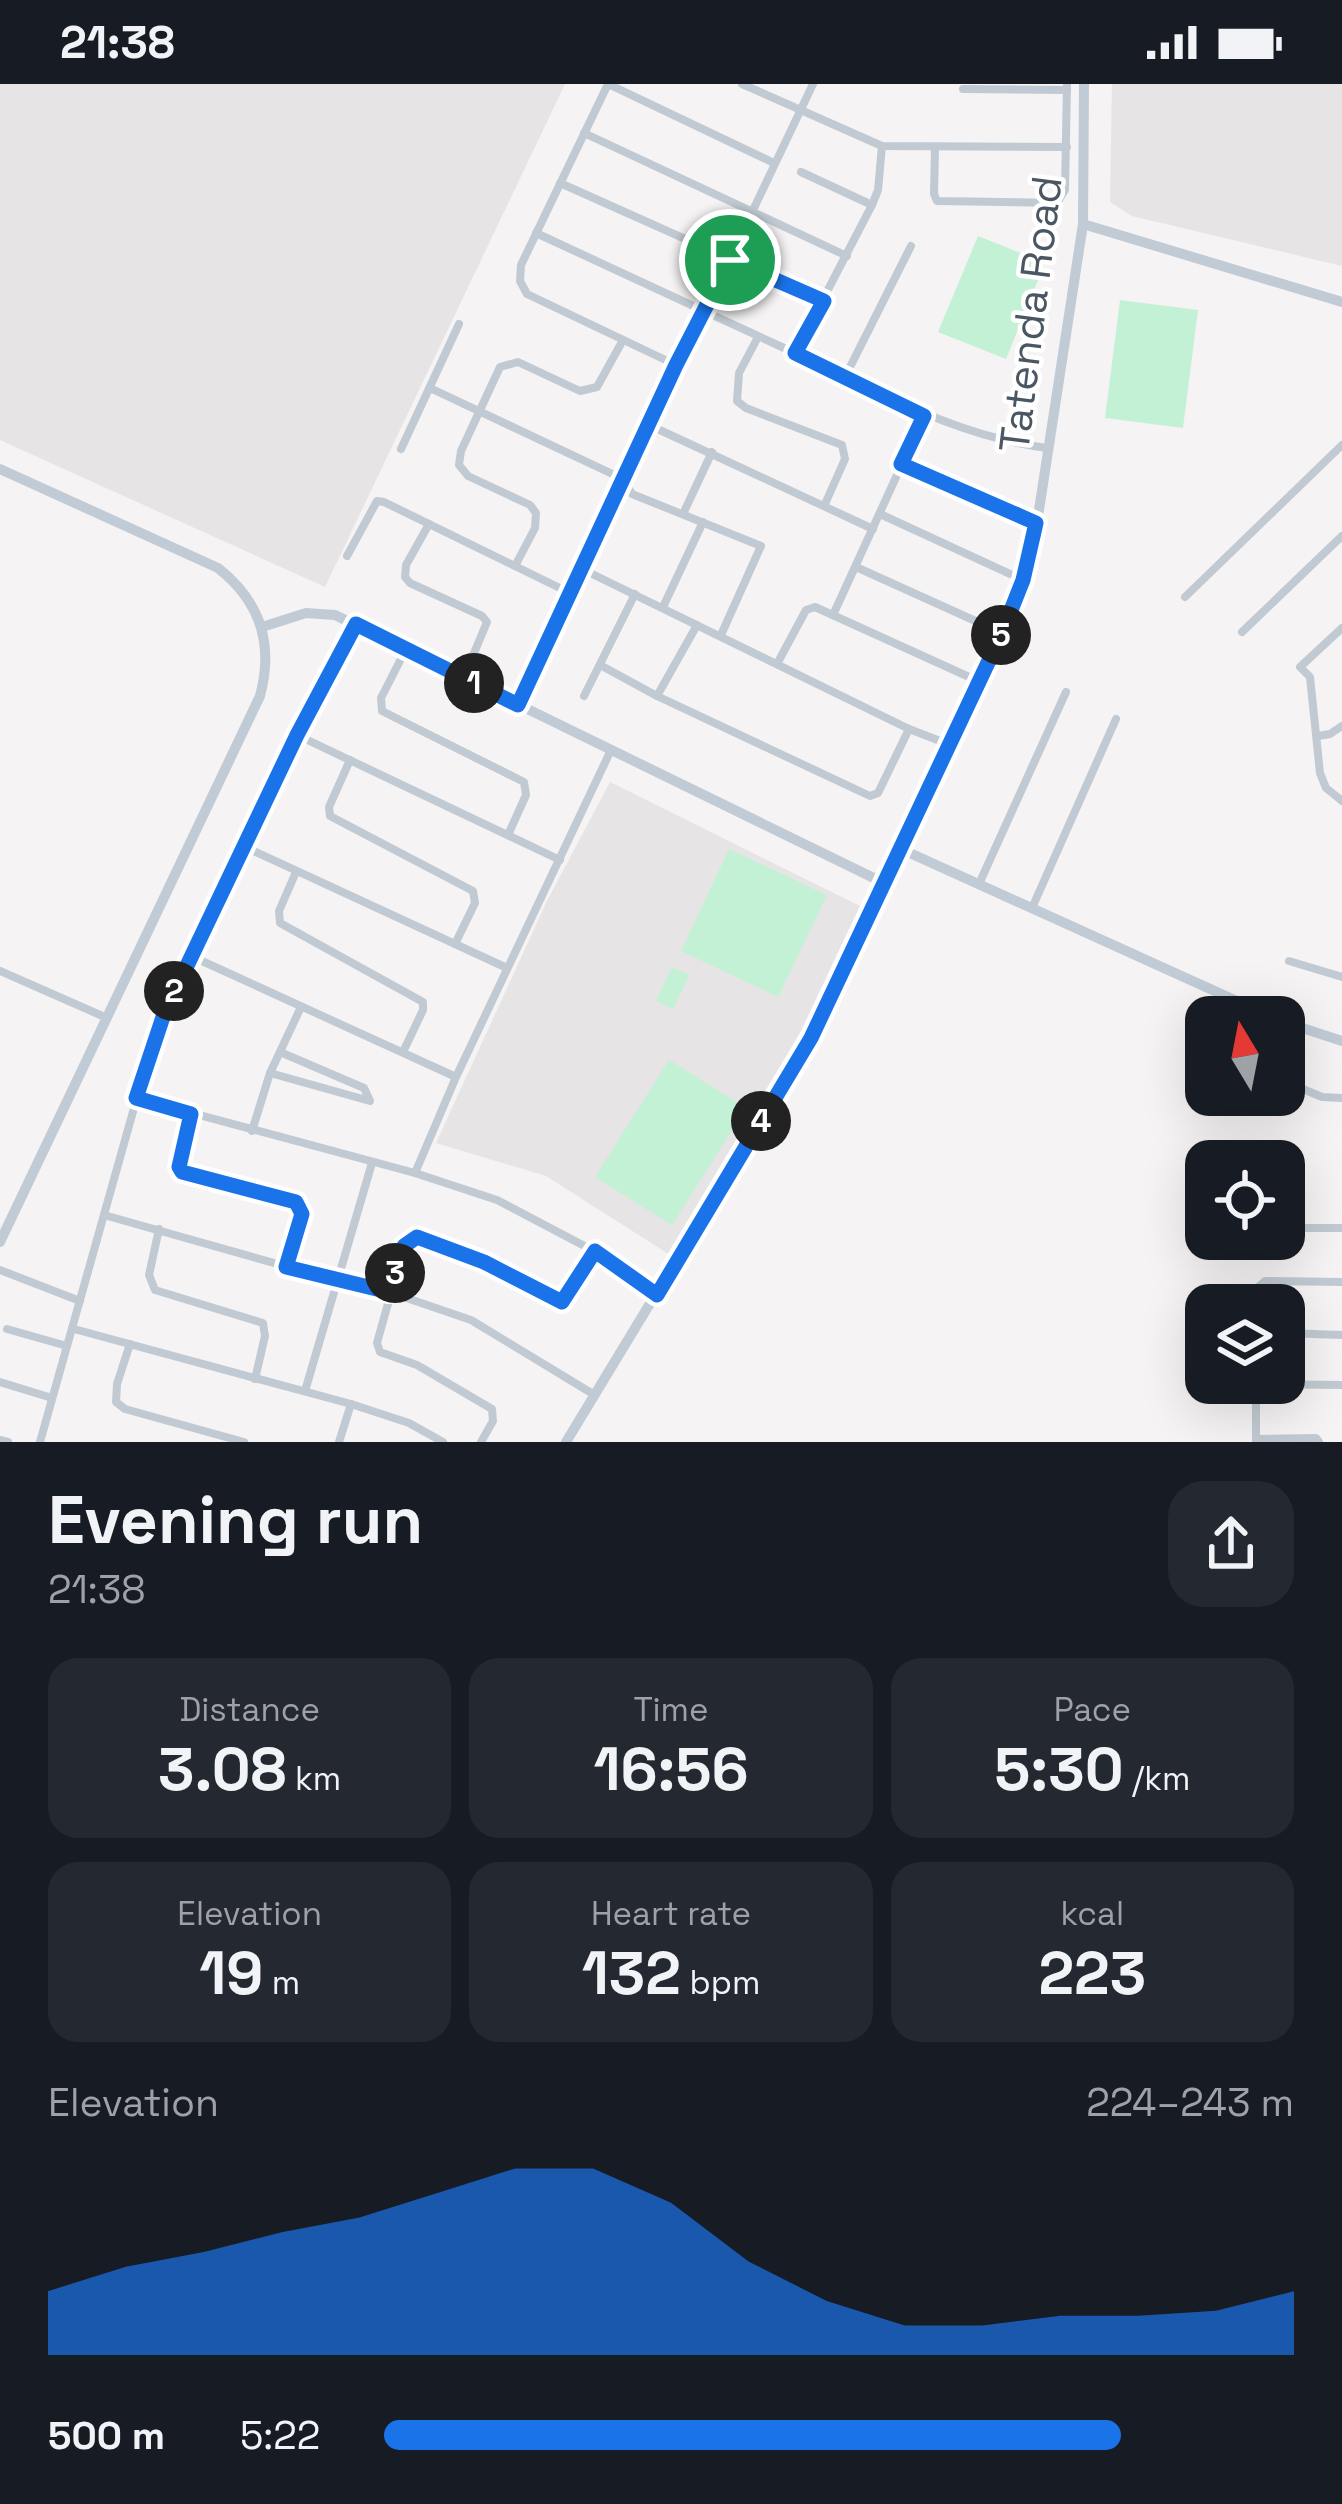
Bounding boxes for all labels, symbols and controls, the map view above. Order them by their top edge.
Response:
text: 21:38 [60,14,175,71]
street label: Tatenda Road [987,173,1074,455]
pin [679,209,781,311]
icon: arrive [697,227,763,293]
pin: 5 [971,605,1031,665]
text: 5 [991,614,1011,656]
pin: 1 [444,653,504,713]
text: 1 [467,662,481,704]
pin: 2 [144,961,204,1021]
text: 2 [164,970,184,1012]
north arrow [1185,996,1305,1116]
map controls [1185,996,1305,1404]
pin: 4 [731,1091,791,1151]
text: 4 [751,1100,772,1142]
button: locate [1185,1140,1305,1260]
pin: 3 [365,1243,425,1303]
text: 3 [385,1252,405,1294]
button: layers [1185,1284,1305,1404]
text: Evening run [48,1478,423,1562]
button: share [1168,1481,1294,1607]
text: 21:38 [48,1565,146,1614]
text: Distance [179,1689,320,1731]
text: Time [633,1689,709,1731]
text: Pace [1054,1689,1131,1731]
text: 3.08 [158,1731,287,1808]
text: 16:56 [593,1731,749,1808]
text: 5:30 [994,1731,1124,1808]
text: km [287,1758,341,1800]
text: /km [1124,1758,1190,1800]
text: Elevation [177,1893,322,1935]
text: Heart rate [591,1893,751,1935]
text: kcal [1060,1893,1124,1935]
text: 19 [199,1935,263,2012]
text: 132 [582,1935,681,2012]
text: 223 [1038,1935,1146,2012]
text: m [263,1962,300,2004]
text: bpm [681,1962,760,2004]
text: Elevation [48,2078,219,2127]
text: 224–243 m [1086,2078,1294,2127]
text: 500 m [48,2411,165,2460]
text: 5:22 [240,2411,320,2460]

